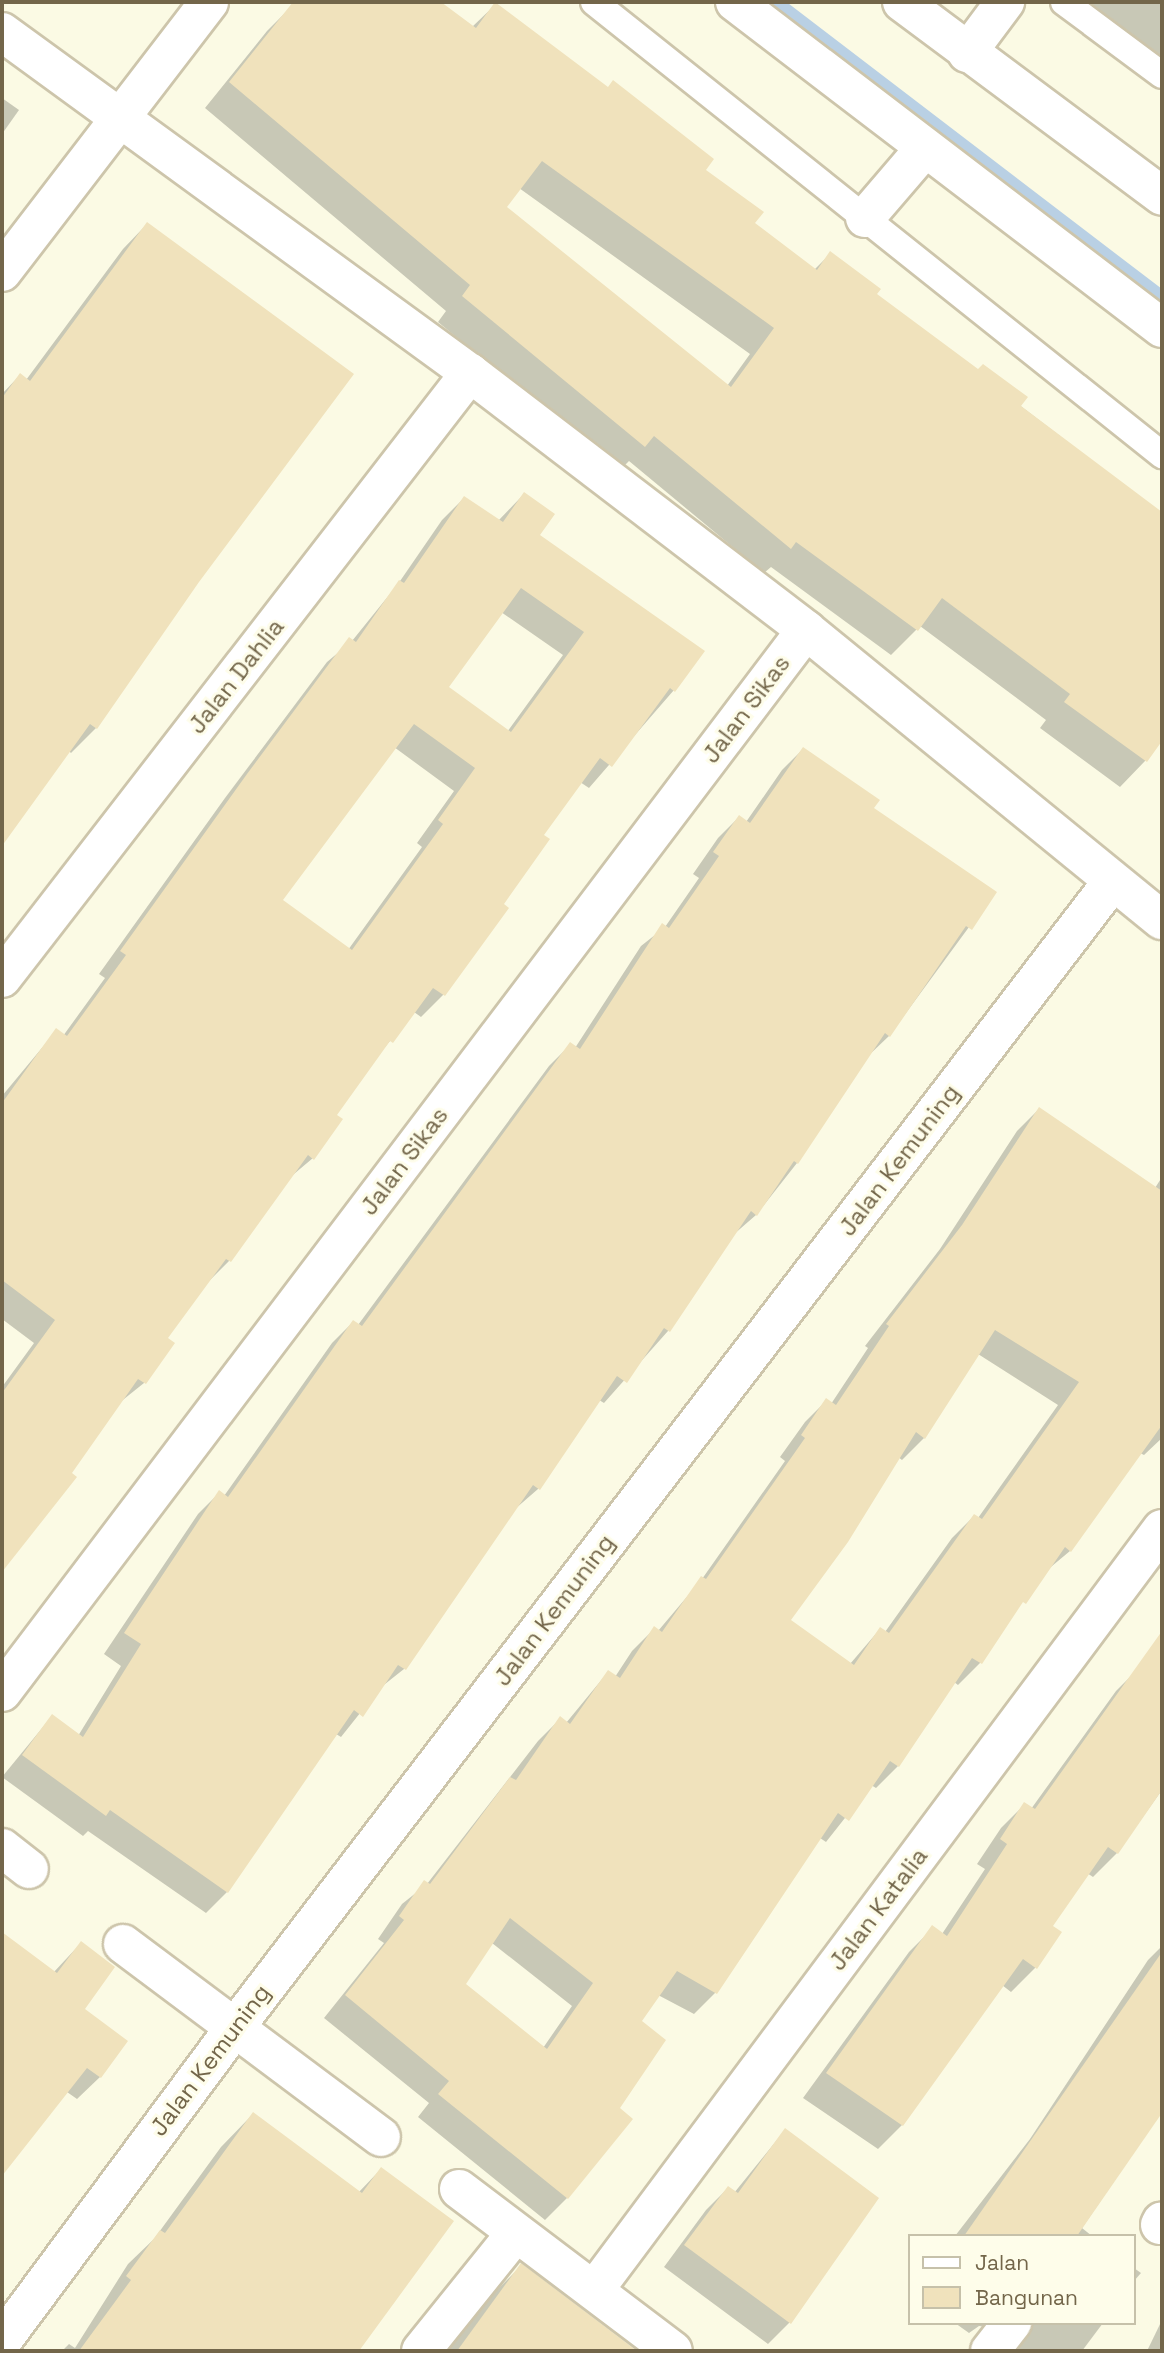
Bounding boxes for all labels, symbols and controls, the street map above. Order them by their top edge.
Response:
street label: Jalan Dahlia [182,613,290,739]
street label: Jalan Sikas [696,649,796,769]
street label: Jalan Kemuning [833,1079,965,1241]
street label: Jalan Sikas [354,1101,454,1221]
street label: Jalan Kemuning [488,1529,620,1691]
street label: Jalan Katalia [823,1842,933,1976]
street label: Jalan Kemuning [144,1979,276,2141]
legend [908,2234,1136,2325]
text: Jalan [975,2249,1029,2276]
text: Bangunan [975,2284,1078,2311]

